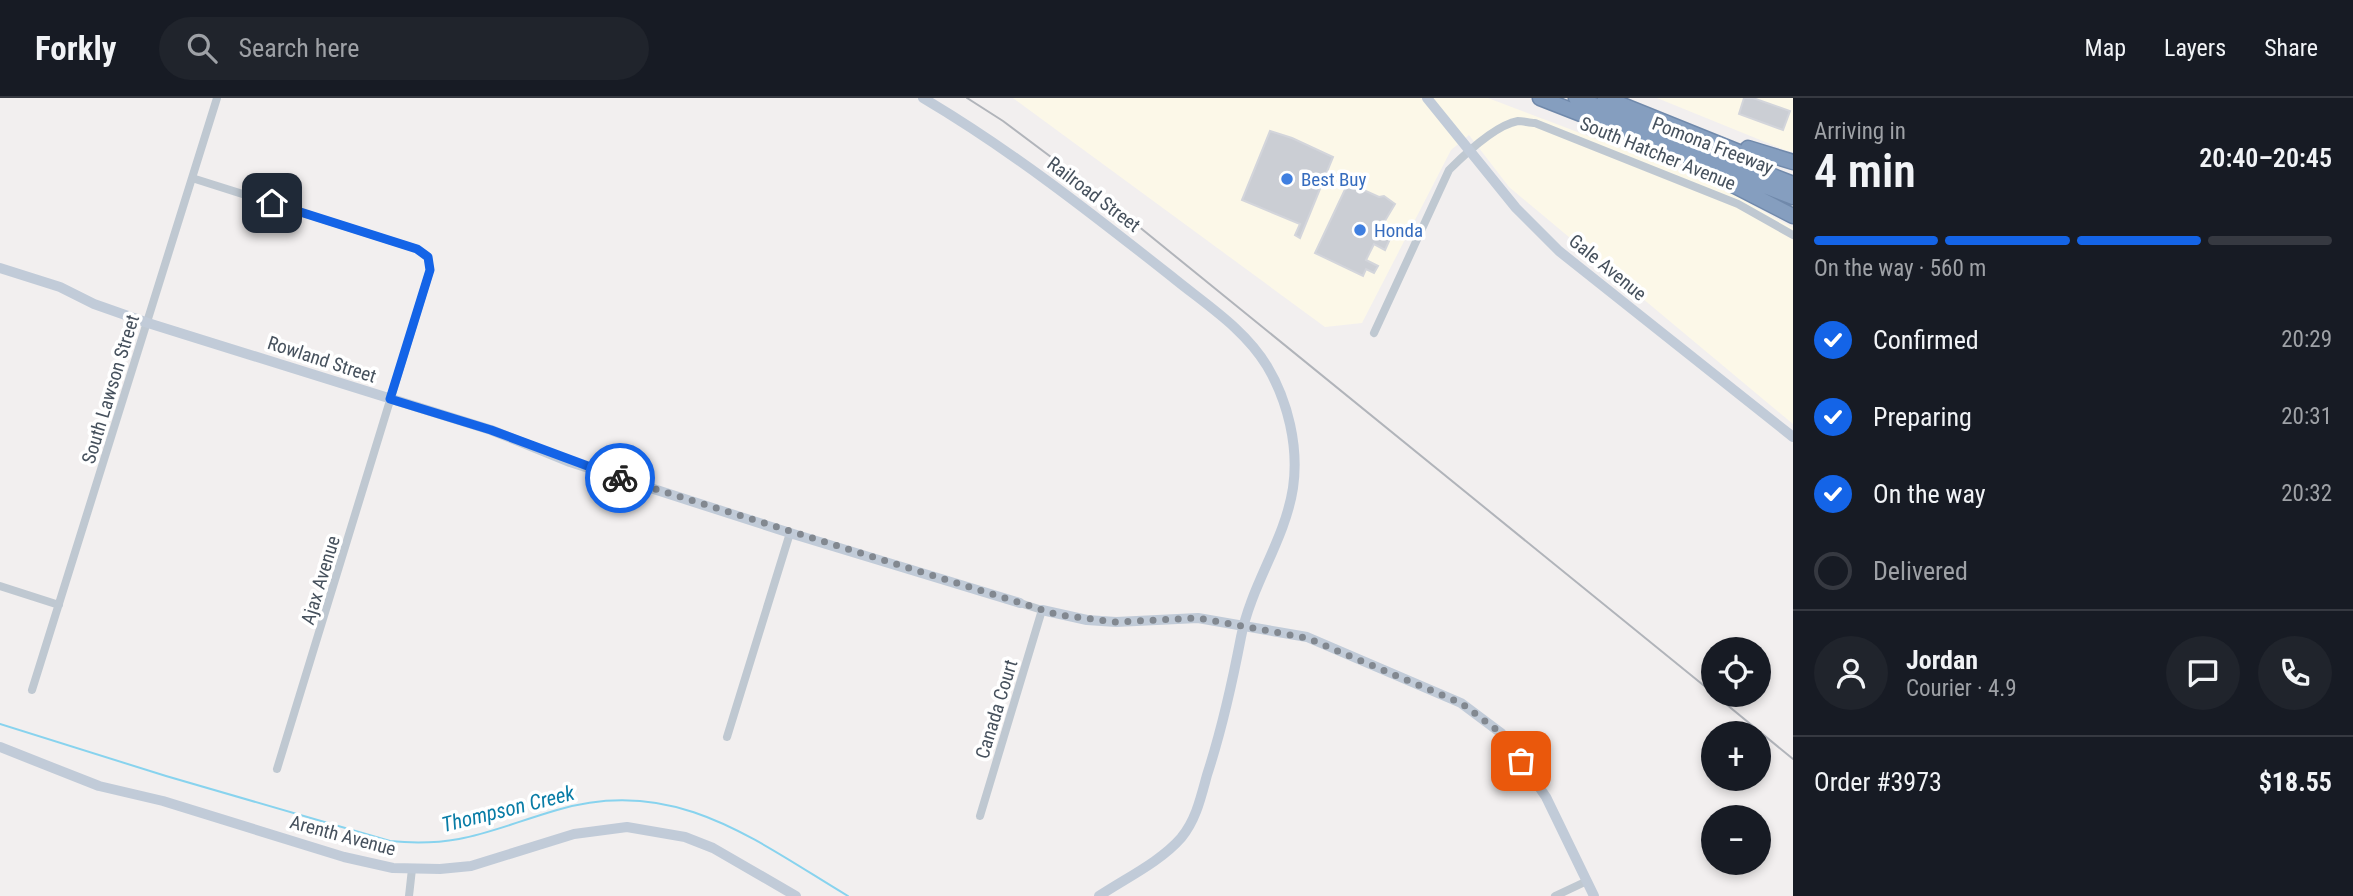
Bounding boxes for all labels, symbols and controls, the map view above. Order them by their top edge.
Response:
search box [159,17,649,80]
text: Forkly [35,29,117,68]
icon: search [183,29,221,67]
text: Search here [239,33,359,63]
text: Map [2085,34,2126,62]
text: Layers [2164,34,2226,62]
text: Share [2264,34,2318,62]
street label: South Hatcher Avenue [1577,112,1739,195]
street label: Pomona Freeway [1649,112,1777,179]
text: Arriving in [1814,118,1906,145]
text: 20:40–20:45 [2199,143,2332,173]
text: 4 min [1814,144,1916,198]
street label: Railroad Street [1043,152,1145,237]
place label: Best Buy [1301,168,1366,191]
marker: Best Buy [1279,171,1295,187]
pin [242,173,302,233]
icon: home [253,184,291,222]
place label: Honda [1374,219,1423,242]
marker: Honda [1352,222,1368,238]
street label: Gale Avenue [1564,229,1651,306]
text: On the way · 560 m [1814,255,1986,282]
street label: South Lawson Street [77,312,144,466]
icon: check [1814,321,1852,359]
text: Confirmed [1873,325,1979,355]
text: 20:29 [2281,326,2332,353]
street label: Rowland Street [265,331,379,388]
icon: check [1814,398,1852,436]
text: Preparing [1873,402,1972,432]
text: 20:31 [2281,403,2332,430]
courier [585,443,655,513]
icon: bike [601,459,639,497]
icon: check [1814,475,1852,513]
text: On the way [1873,479,1986,509]
text: 20:32 [2281,480,2332,507]
street label: Ajax Avenue [296,533,345,627]
text: Delivered [1873,556,1968,586]
button: person [1814,636,1888,710]
button: chat [2166,636,2240,710]
button: phone [2258,636,2332,710]
map controls [1701,637,1771,875]
button: locate [1701,637,1771,707]
text: Jordan [1906,645,1978,675]
street label: Canada Court [971,657,1022,761]
text: Courier · 4.9 [1906,675,2017,702]
button: + [1701,721,1771,791]
pin [1491,731,1551,791]
icon: bag [1502,742,1540,780]
text: Order #3973 [1814,767,1942,797]
text: $18.55 [2259,767,2332,797]
water label: Thompson Creek [439,781,578,837]
button: − [1701,805,1771,875]
street label: Arenth Avenue [287,810,398,861]

